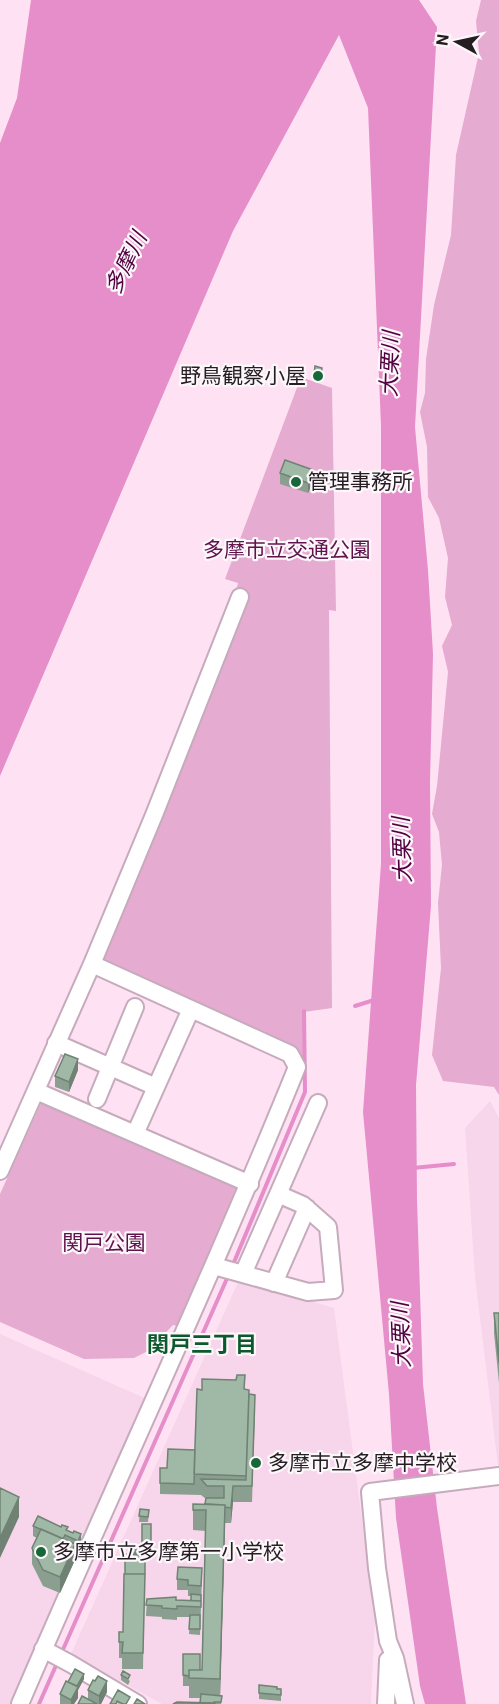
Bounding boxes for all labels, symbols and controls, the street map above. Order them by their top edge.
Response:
north arrow [427,12,487,72]
text: N [432,33,453,47]
water label: 多摩川 [100,226,153,298]
water label: 大栗川 [376,329,404,397]
place label: 野鳥観察小屋 [180,364,306,388]
marker: 野鳥観察小屋 [311,369,325,383]
place label: 管理事務所 [308,470,413,494]
marker: 管理事務所 [289,475,303,489]
park label: 多摩市立交通公園 [203,538,371,562]
water label: 大栗川 [388,815,416,883]
park label: 関戸公園 [62,1231,146,1255]
water label: 大栗川 [387,1300,415,1368]
district label: 関戸三丁目 [147,1332,257,1357]
place label: 多摩市立多摩中学校 [268,1451,457,1475]
marker: 多摩市立多摩中学校 [249,1456,263,1470]
place label: 多摩市立多摩第一小学校 [53,1540,284,1564]
marker: 多摩市立多摩第一小学校 [34,1545,48,1559]

